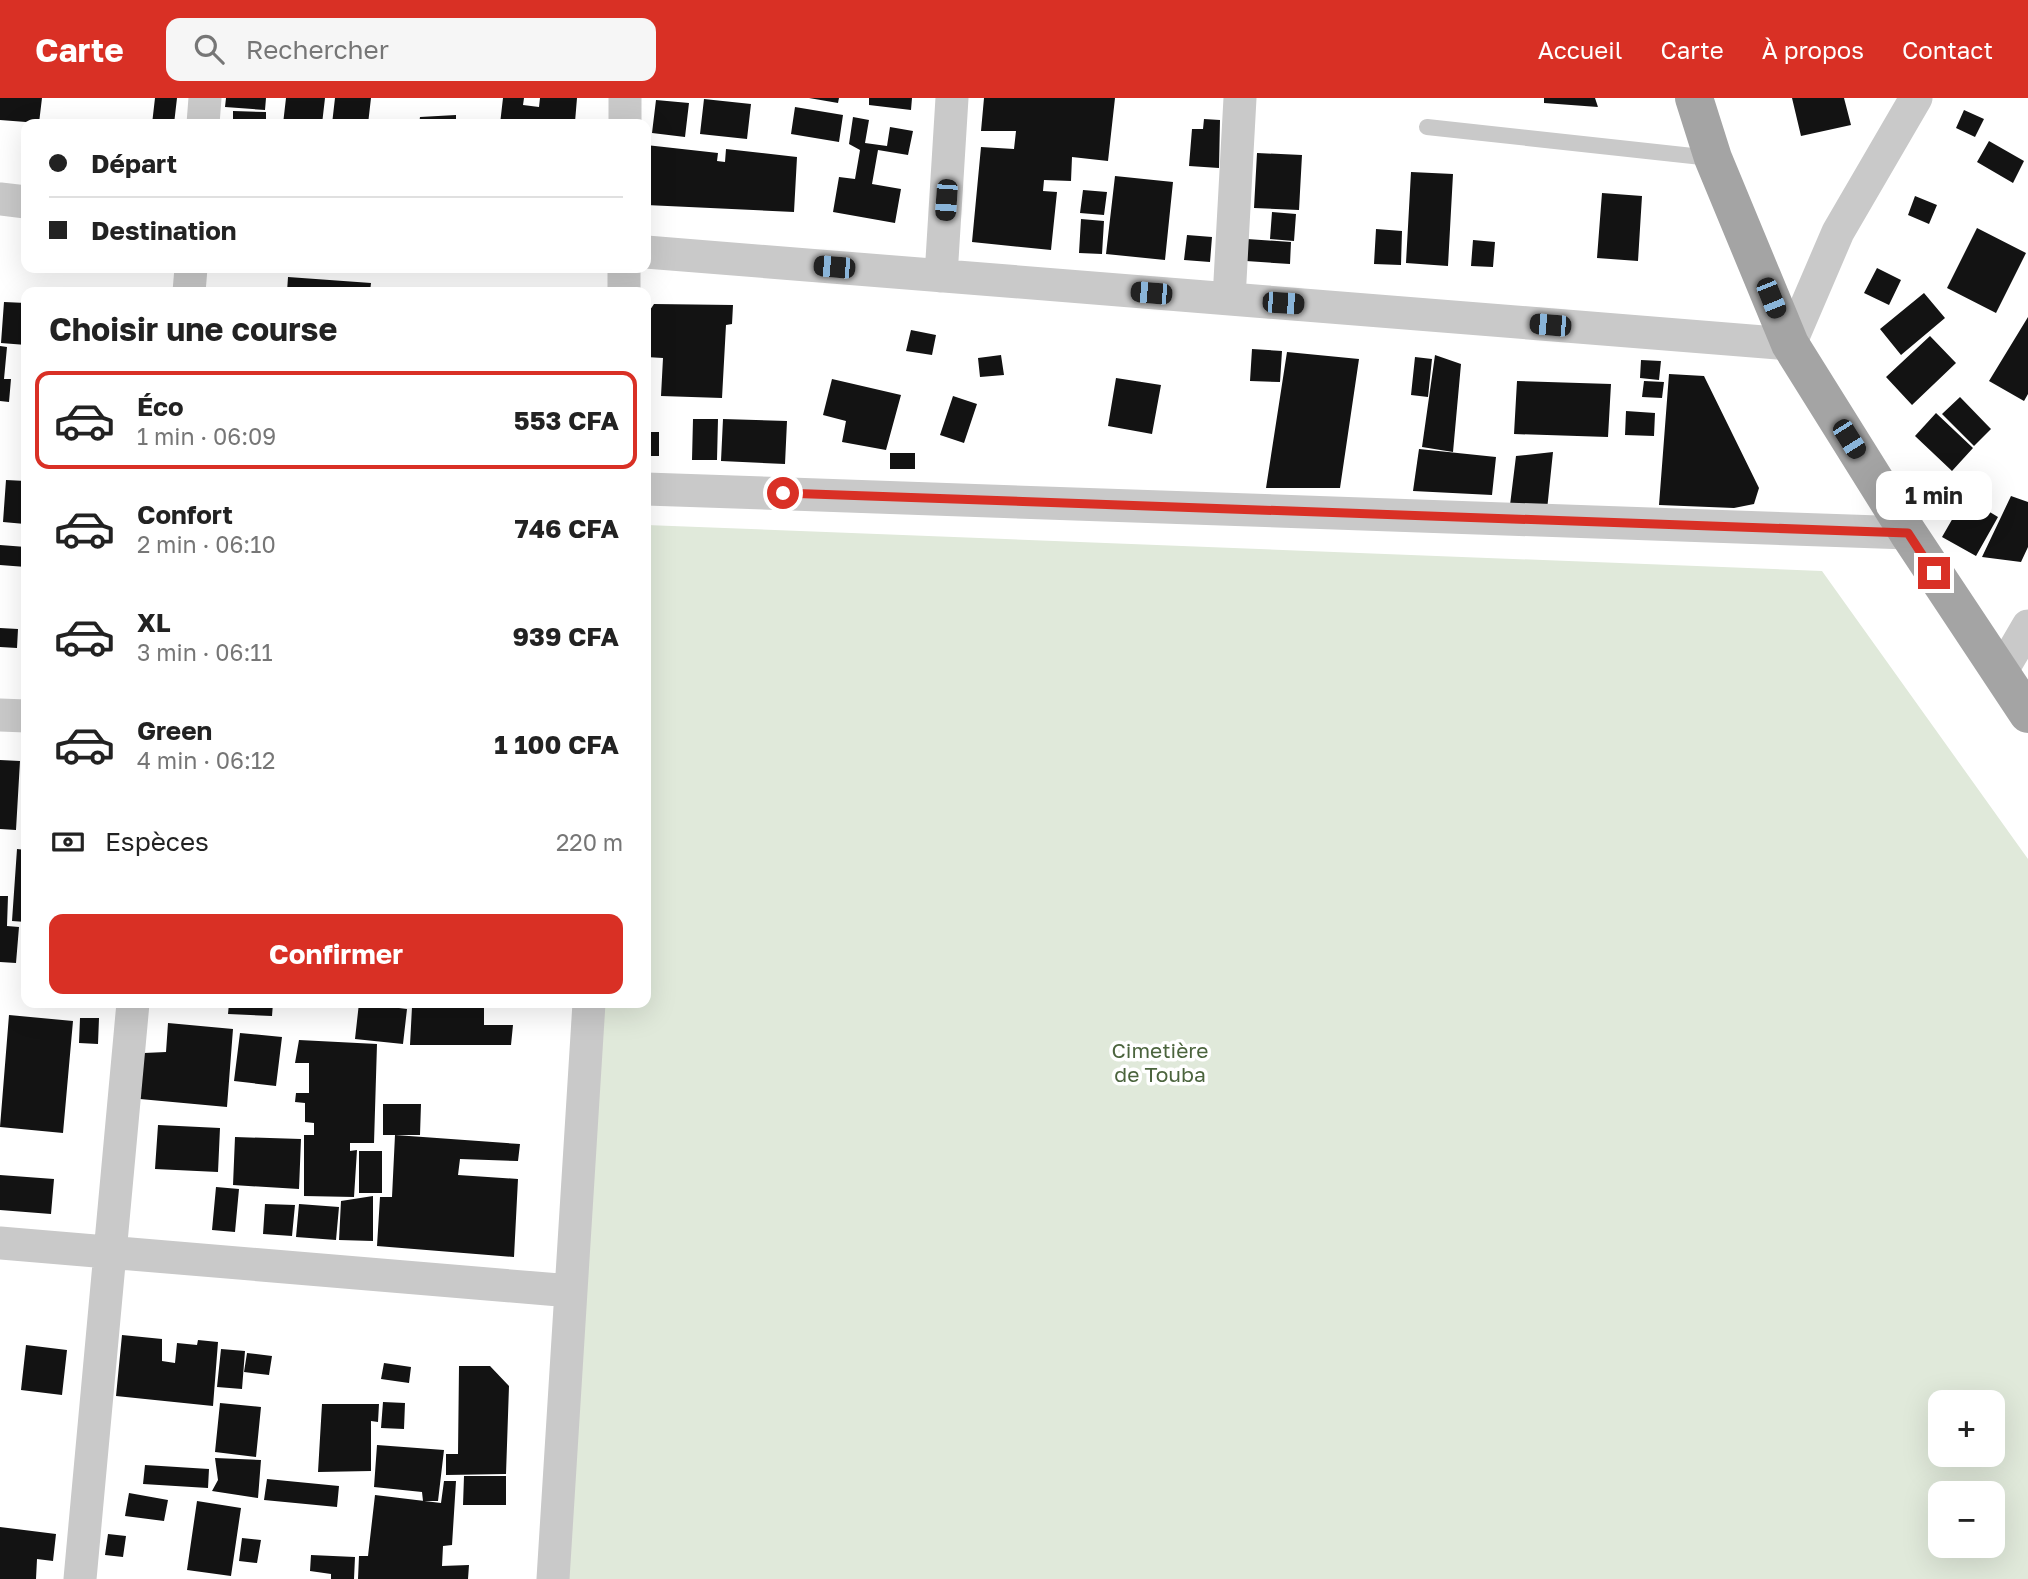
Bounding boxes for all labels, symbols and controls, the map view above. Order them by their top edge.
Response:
search box [166,18,656,81]
text: Carte [35,30,124,69]
icon: search [190,30,228,68]
text: Rechercher [246,34,389,65]
text: Accueil [1538,35,1622,64]
text: Carte [1660,35,1724,64]
text: À propos [1762,35,1864,64]
text: Contact [1902,35,1993,64]
text: Départ [91,148,177,179]
car [935,178,958,222]
text: Destination [91,215,237,246]
car [813,255,856,279]
car [1754,275,1789,321]
car [1130,281,1173,305]
car [1262,291,1305,315]
text: Choisir une course [49,310,337,348]
car [1529,313,1572,337]
icon: car [53,389,116,452]
text: Éco [137,391,184,422]
text: 553 CFA [514,405,619,436]
car [1829,416,1870,462]
text: 1 min · 06:09 [137,422,276,450]
callout: 1 min [1876,472,1992,520]
route start [767,477,799,509]
text: 1 min [1905,481,1963,509]
icon: car [53,497,116,560]
text: Confort [137,499,233,530]
text: 746 CFA [514,513,619,544]
text: 2 min · 06:10 [137,530,276,558]
route end [1918,557,1950,589]
icon: car [53,605,116,668]
text: XL [137,607,171,638]
text: 939 CFA [513,621,619,652]
text: 3 min · 06:11 [137,638,273,666]
icon: car [53,713,116,776]
text: Green [137,715,212,746]
text: 1 100 CFA [494,729,619,760]
text: 4 min · 06:12 [137,746,275,774]
icon: cash [49,823,87,861]
text: Espèces [105,826,209,857]
text: 220 m [556,828,623,856]
button: Confirmer [49,914,623,994]
park label: Cimetière de Touba [1111,1037,1209,1087]
map controls [1928,1390,2005,1558]
button: + [1928,1390,2005,1467]
button: − [1928,1481,2005,1558]

